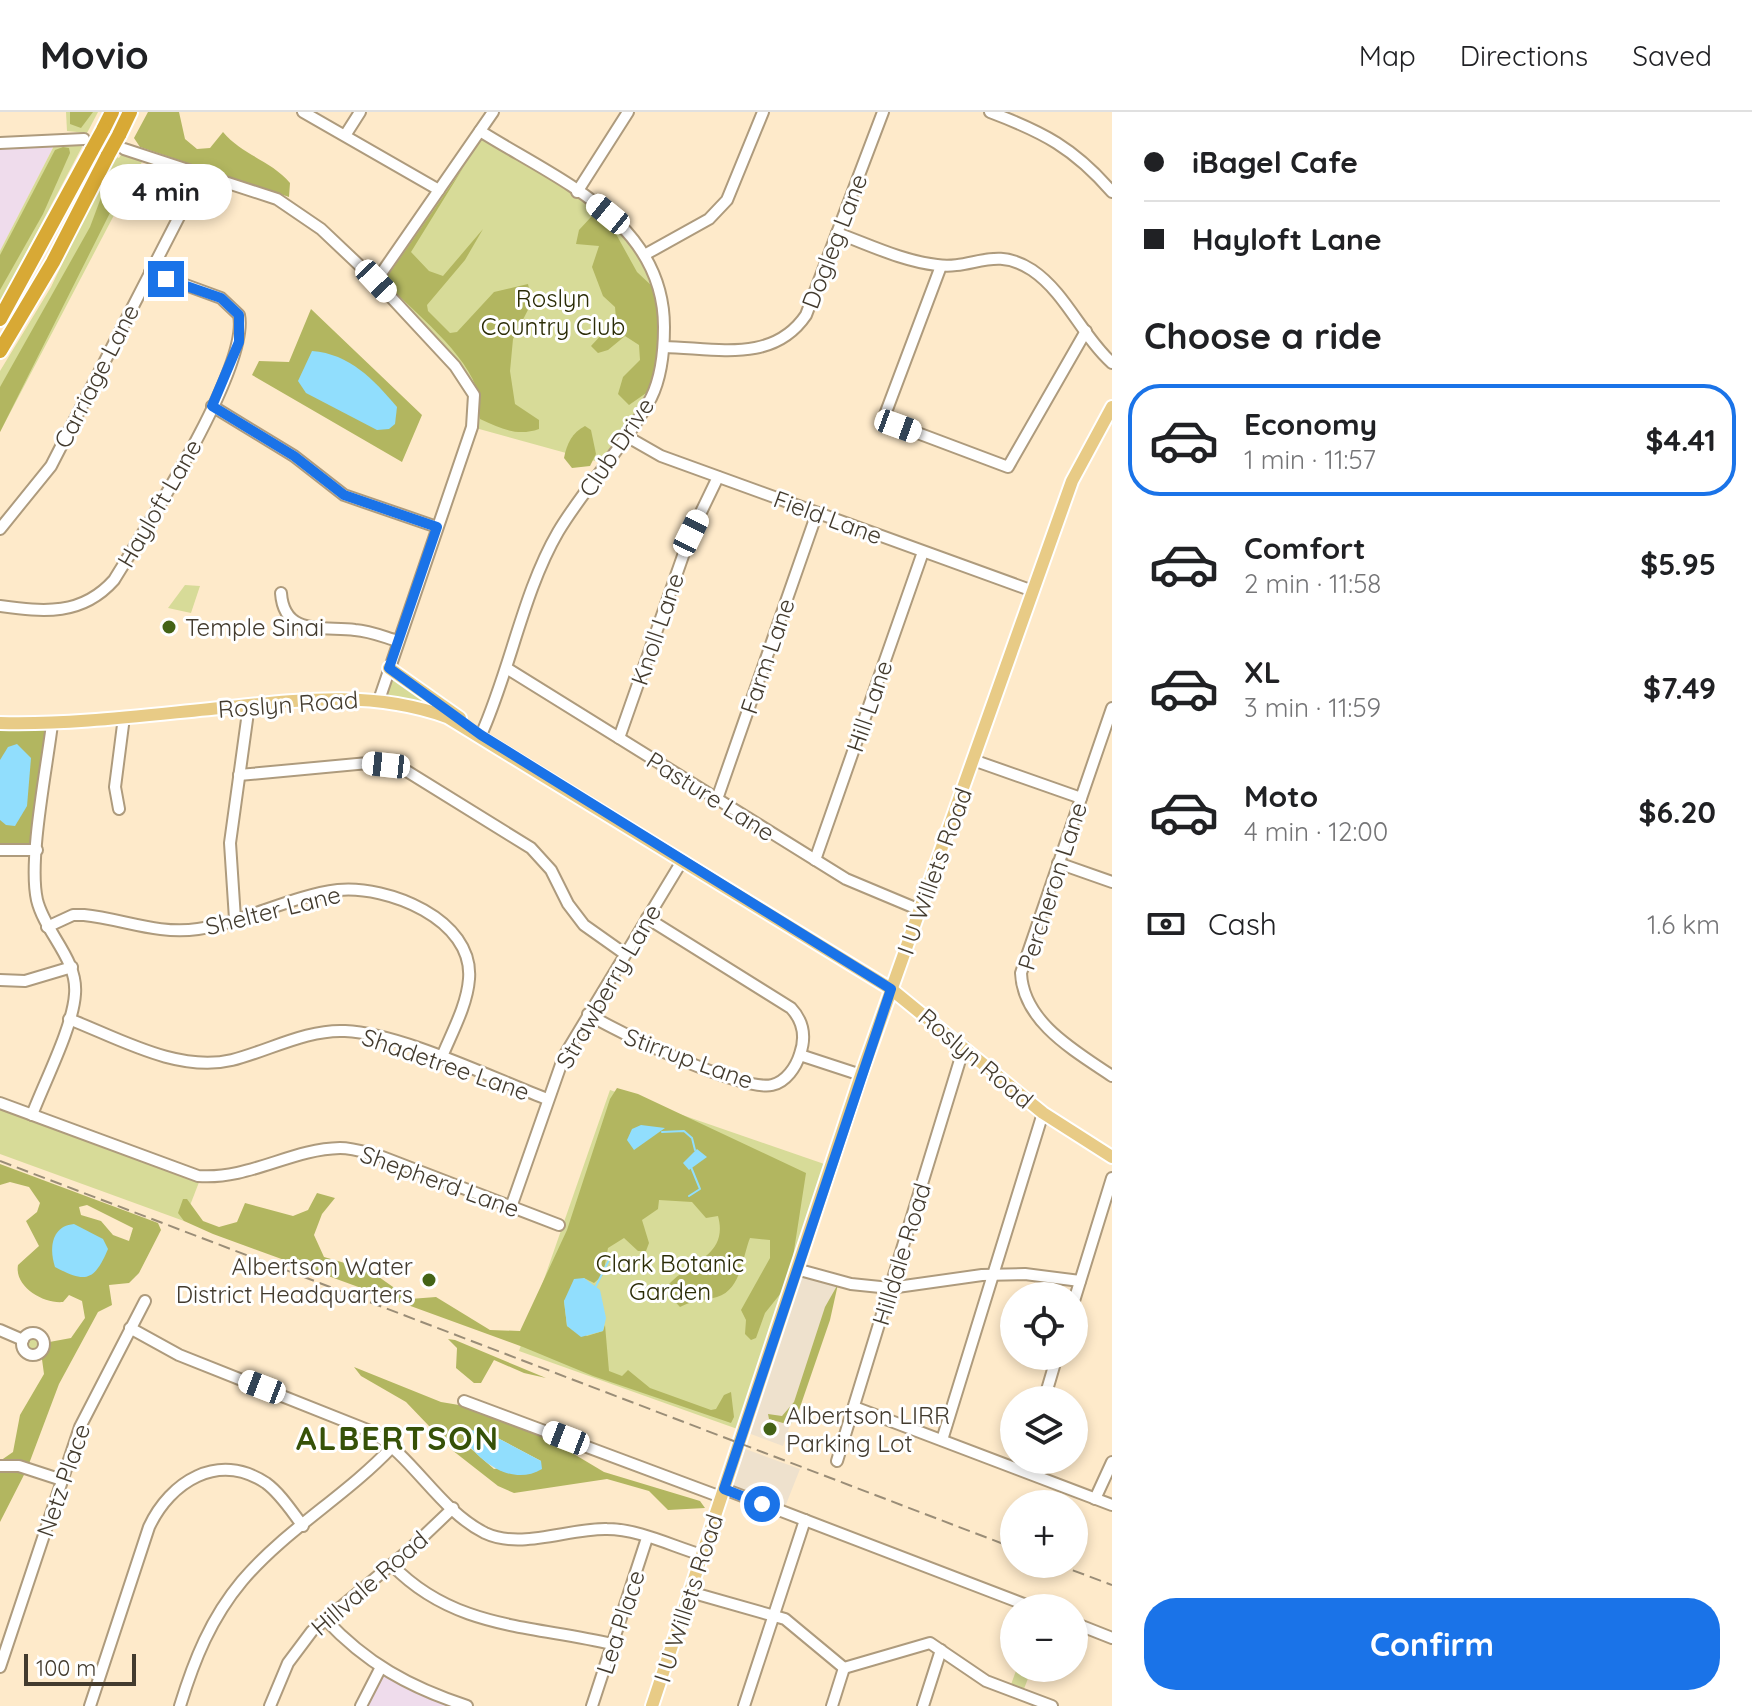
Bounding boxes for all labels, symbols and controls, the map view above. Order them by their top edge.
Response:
text: Movio [40,31,149,79]
text: Map [1359,38,1416,73]
text: Directions [1460,38,1588,73]
text: Saved [1632,38,1712,73]
text: iBagel Cafe [1192,143,1358,181]
callout: 4 min [100,163,232,219]
street label: Dogleg Lane [795,169,873,313]
text: 4 min [132,175,200,208]
car [582,190,634,238]
text: Hayloft Lane [1192,220,1382,258]
car [351,255,401,307]
route end [148,261,184,297]
park label: Roslyn Country Club [481,283,625,341]
street label: Carriage Lane [47,299,145,453]
text: Choose a ride [1144,313,1382,358]
street label: Club Drive [572,392,660,502]
icon: car [1148,404,1220,476]
text: Economy [1244,405,1377,443]
car [871,407,925,445]
text: $4.41 [1645,421,1716,459]
street label: Hayloft Lane [110,433,208,573]
text: 1 min · 11:57 [1244,443,1376,476]
street label: Field Lane [770,484,886,550]
car [670,506,712,560]
icon: car [1148,528,1220,600]
text: Comfort [1244,529,1365,567]
text: $5.95 [1640,545,1716,583]
text: 2 min · 11:58 [1244,567,1381,600]
street label: Knoll Lane [624,569,690,689]
street label: Farm Lane [733,594,801,718]
place label: Temple Sinai [185,612,324,642]
marker: Temple Sinai [160,618,178,636]
icon: car [1148,652,1220,724]
text: XL [1244,653,1281,691]
street label: Hill Lane [839,656,899,756]
text: $7.49 [1643,669,1716,707]
street label: Roslyn Road [217,684,359,724]
text: 3 min · 11:59 [1244,691,1381,724]
street label: Pasture Lane [641,745,781,847]
car [361,751,411,779]
icon: car [1148,776,1220,848]
text: Moto [1244,777,1318,815]
street label: I U Willets Road [890,784,978,958]
text: $6.20 [1639,793,1716,831]
street label: Percheron Lane [1011,798,1093,974]
text: 4 min · 12:00 [1244,815,1388,848]
street label: Shelter Lane [202,879,344,941]
street label: Strawberry Lane [549,899,667,1073]
icon: cash [1144,902,1188,946]
text: Cash [1208,905,1277,943]
text: 1.6 km [1647,908,1720,941]
street label: Roslyn Road [913,1001,1039,1115]
street label: Shadetree Lane [358,1021,534,1107]
street label: Stirrup Lane [621,1021,757,1095]
street label: Shepherd Lane [356,1138,524,1224]
street label: Hilldale Road [865,1179,937,1329]
park label: Clark Botanic Garden [596,1248,744,1306]
place label: Albertson Water District Headquarters [176,1251,413,1309]
marker: Albertson Water District Headquarters [420,1271,438,1289]
map controls [1000,1282,1088,1682]
button: locate [1000,1282,1088,1370]
car [235,1367,289,1407]
button: layers [1000,1386,1088,1474]
place label: Albertson LIRR Parking Lot [786,1400,950,1458]
district label: ALBERTSON [296,1418,500,1458]
car [539,1418,593,1458]
street label: Netz Place [30,1420,96,1540]
marker: Albertson LIRR Parking Lot [761,1420,779,1438]
route start [744,1486,780,1522]
button: + [1000,1490,1088,1578]
street label: I U Willets Road [647,1510,729,1686]
street label: Hillvale Road [304,1524,434,1642]
street label: Lea Place [589,1566,651,1678]
button: − [1000,1594,1088,1682]
button: Confirm [1144,1598,1720,1690]
scale bar [24,1650,136,1686]
text: 100 m [36,1654,96,1682]

